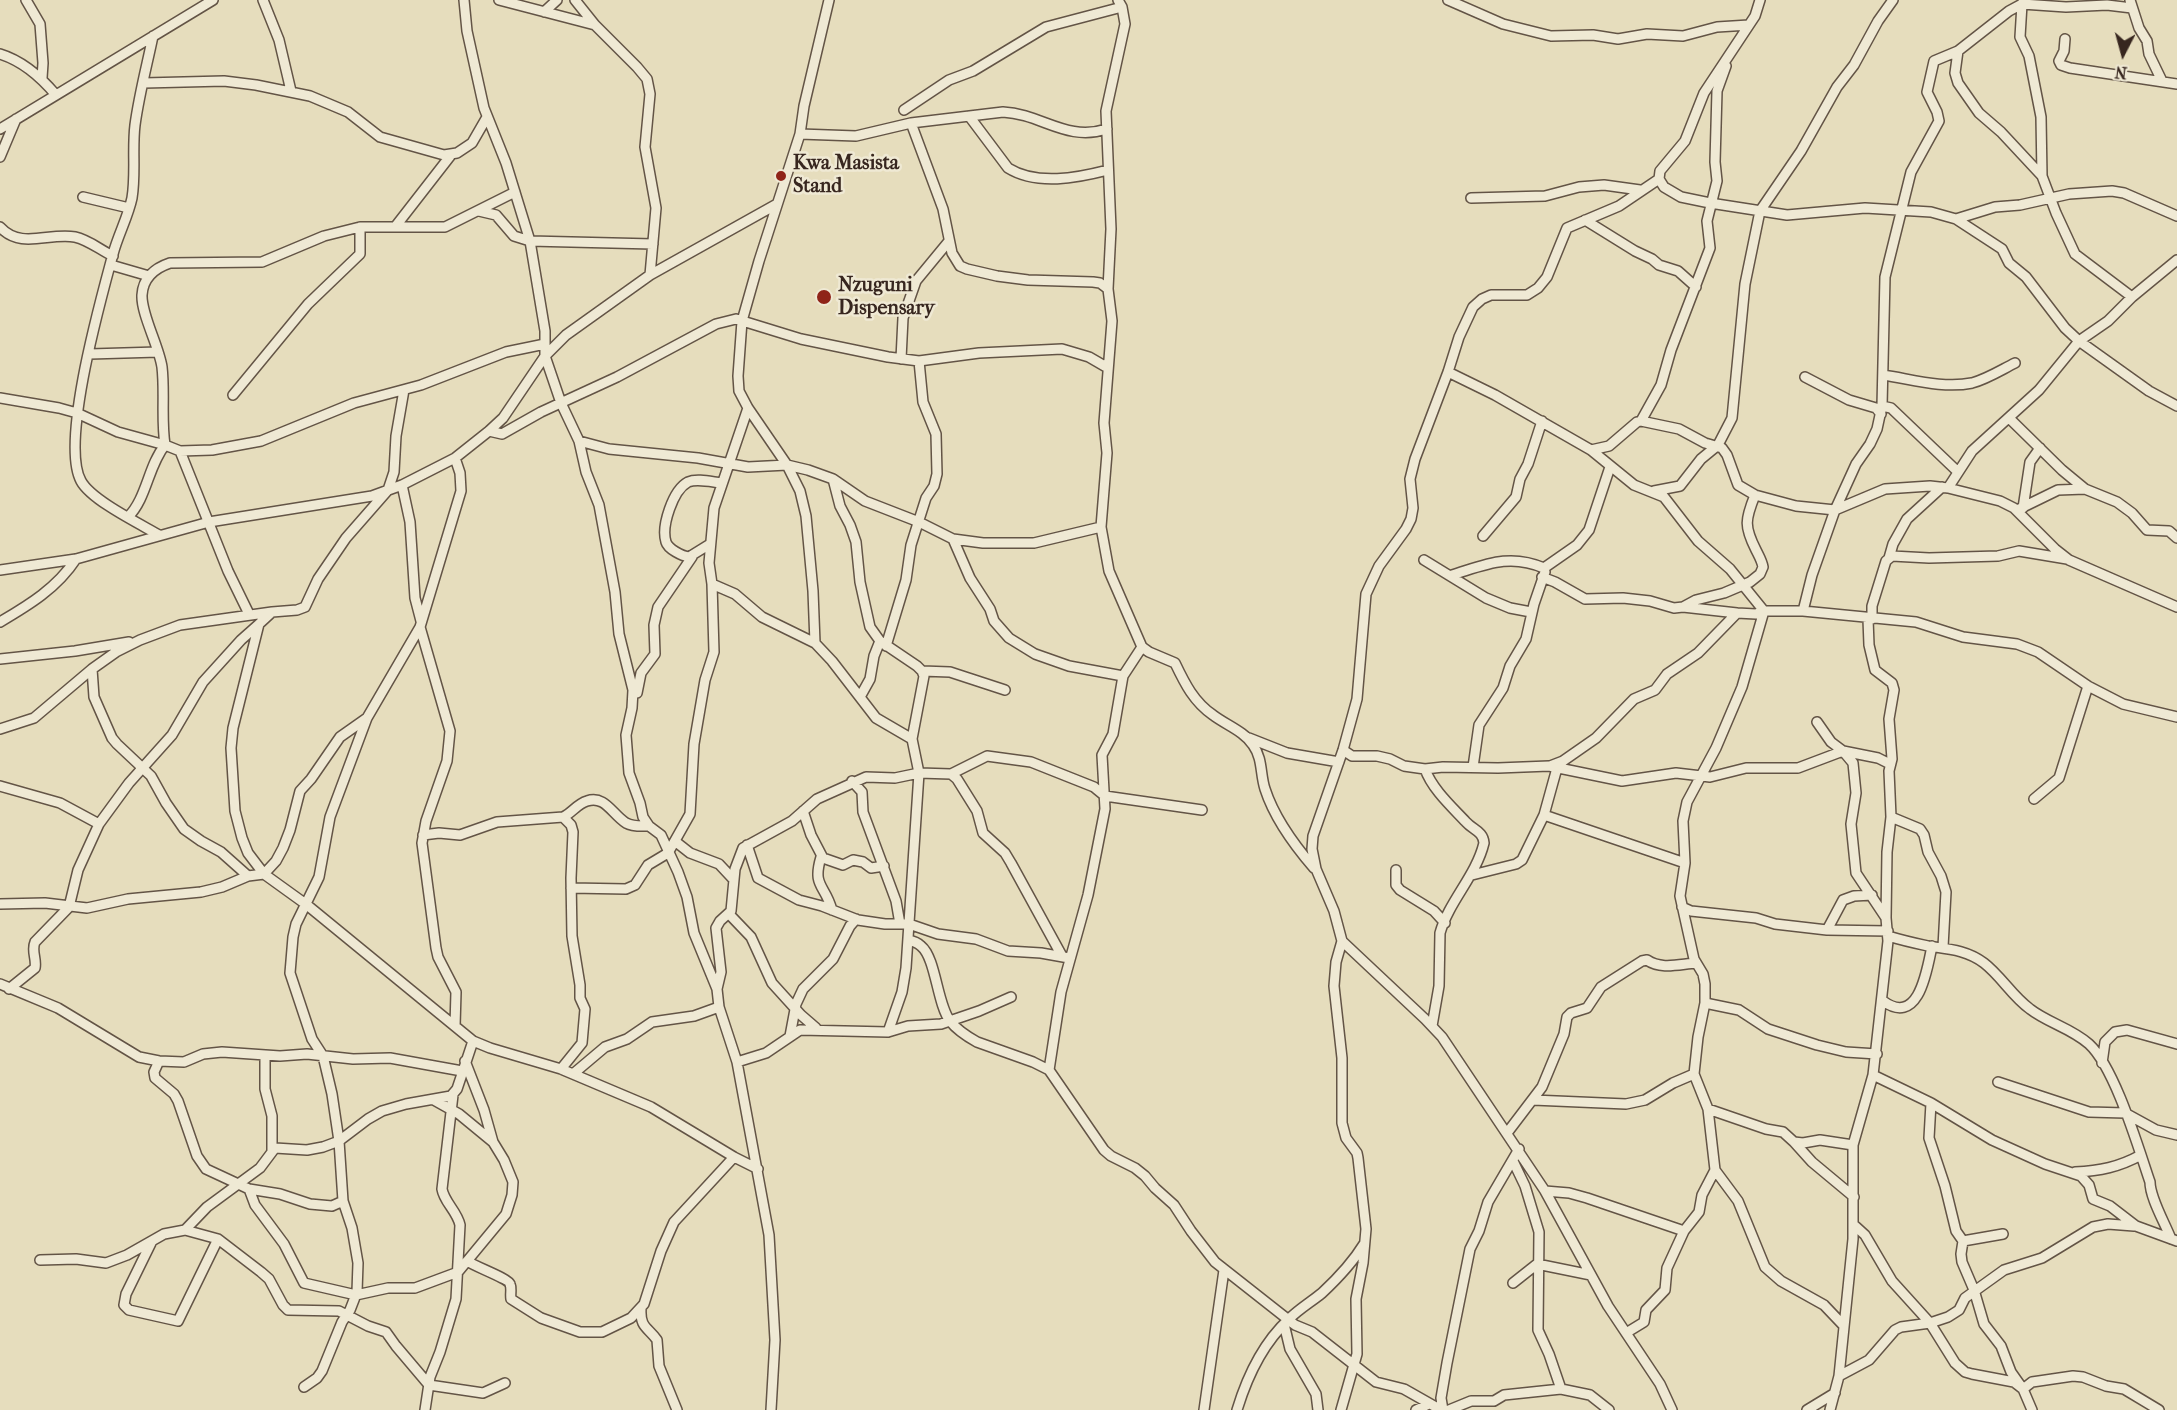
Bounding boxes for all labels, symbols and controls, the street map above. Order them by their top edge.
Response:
north arrow [2093,24,2153,84]
text: N [2114,62,2128,82]
place label: Kwa Masista Stand [793,152,899,199]
marker: Kwa Masista Stand [774,169,788,183]
place label: Nzuguni Dispensary [838,274,935,321]
marker: Nzuguni Dispensary [815,288,833,306]

